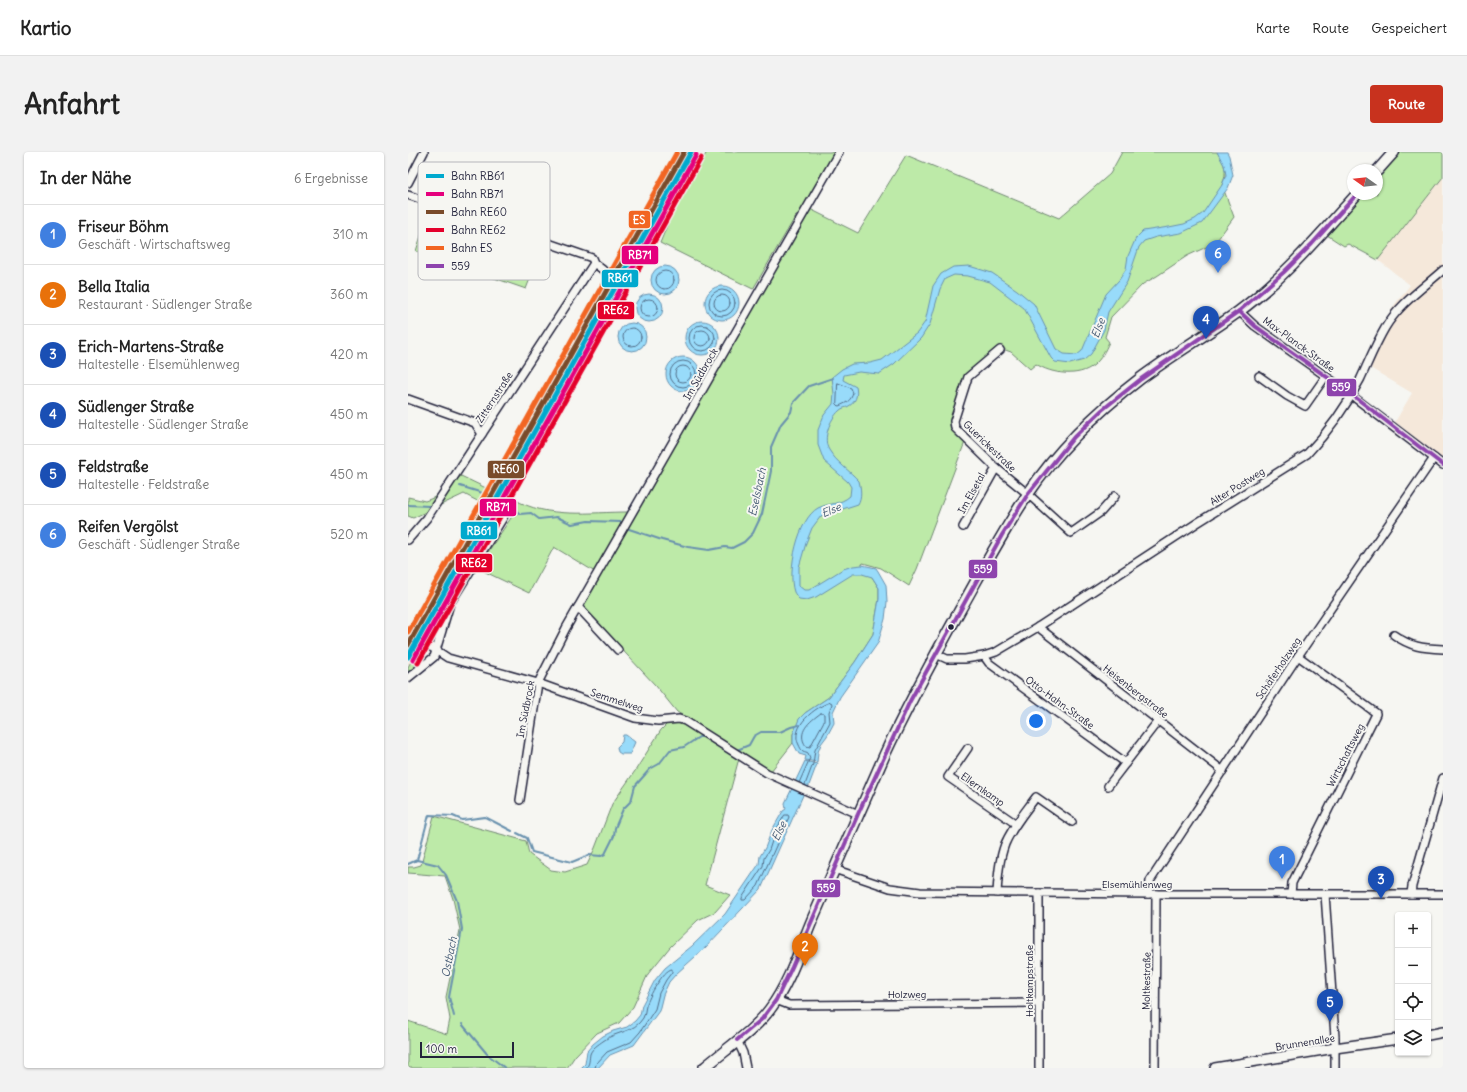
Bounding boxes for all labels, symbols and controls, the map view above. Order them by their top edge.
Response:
text: Kartio [20,16,72,40]
text: Karte [1256,19,1290,37]
text: Route [1312,19,1349,37]
text: Gespeichert [1371,19,1447,37]
button: Route [1370,85,1443,123]
text: Anfahrt [24,86,120,122]
legend [418,162,550,280]
north arrow [1347,164,1383,200]
text: In der Nähe [40,167,132,189]
text: Bahn RB61 [451,169,505,183]
text: 6 Ergebnisse [294,170,368,187]
text: Bahn RB71 [451,187,504,201]
text: Bahn RE60 [451,205,507,219]
line badge: ES [628,210,651,229]
text: ES [633,213,645,227]
text: Friseur Böhm [78,217,169,236]
text: Bahn RE62 [451,223,506,237]
text: 1 [50,226,56,243]
text: 310 m [333,226,368,243]
text: Geschäft · Wirtschaftsweg [78,236,230,253]
pin: 6 [1205,240,1231,273]
text: Bahn ES [451,241,492,255]
line badge: RB71 [621,245,659,265]
text: RB71 [628,248,652,262]
text: 559 [451,259,470,273]
line badge: RB61 [601,269,639,288]
text: RB61 [608,271,632,285]
text: Bella Italia [78,277,150,296]
text: 2 [49,286,57,303]
text: 360 m [330,286,368,303]
text: Restaurant · Südlenger Straße [78,296,252,313]
line badge: RE62 [597,301,635,320]
text: RE62 [603,303,629,317]
pin: 4 [1193,306,1219,339]
street label: Max-Planck-Straße [1260,314,1337,375]
water label: Else [1088,315,1108,340]
text: Erich-Martens-Straße [78,337,224,356]
text: 3 [49,346,57,363]
text: 420 m [330,346,368,363]
street label: Im Südbrock [680,346,721,403]
text: Haltestelle · Elsemühlenweg [78,356,240,373]
street label: Zitternstraße [473,369,516,425]
line badge: 559 [1326,378,1357,397]
text: 559 [1332,380,1350,394]
text: Südlenger Straße [78,397,194,416]
text: 4 [49,406,57,423]
text: 450 m [330,406,368,423]
text: Haltestelle · Südlenger Straße [78,416,249,433]
street label: Guerickestraße [960,418,1019,475]
text: Feldstraße [78,457,149,476]
line badge: RE60 [487,460,525,479]
text: RE60 [492,462,520,476]
street label: Alter Postweg [1208,464,1267,508]
text: 5 [49,466,57,483]
text: 450 m [330,466,368,483]
water label: Eselsbach [745,466,769,517]
street label: Im Elsetal [955,470,988,516]
text: Haltestelle · Feldstraße [78,476,209,493]
line badge: RB71 [479,498,517,517]
water label: Else [819,499,844,520]
text: RB71 [486,500,510,514]
text: Reifen Vergölst [78,517,178,536]
line badge: RB61 [460,521,498,540]
text: RB61 [467,524,491,538]
text: 6 [49,526,57,543]
text: 520 m [330,526,368,543]
text: Geschäft · Südlenger Straße [78,536,240,553]
line badge: RE62 [455,553,493,573]
text: RE62 [461,556,487,570]
line badge: 559 [968,559,998,579]
text: 559 [974,562,992,576]
unlabelled marker [946,622,956,632]
street label: Schäferholzweg [1253,635,1304,702]
street label: Heisenbergstraße [1100,662,1171,721]
street label: Otto-Hahn-Straße [1023,673,1097,732]
street label: Im Südbrock [514,679,537,739]
street label: Semmelweg [589,686,645,715]
your location [1026,711,1046,731]
street label: Wirtschaftsweg [1324,721,1367,789]
street label: Ellernkamp [958,770,1008,809]
water label: Else [768,818,790,843]
pin: 1 [1269,846,1295,879]
pin: 3 [1368,866,1394,899]
street label: Elsemühlenweg [1102,878,1172,891]
line badge: 559 [811,879,841,898]
text: 559 [817,881,835,895]
map controls [1395,912,1431,1056]
button: + [1395,912,1431,948]
pin: 2 [792,933,818,966]
water label: Ostbach [438,935,460,979]
street label: Holtkampstraße [1023,945,1036,1017]
button: − [1395,948,1431,984]
street label: Moltkestraße [1139,952,1154,1010]
button: locate [1395,984,1431,1020]
street label: Holzweg [888,988,926,1001]
pin: 5 [1317,989,1343,1022]
button: layers [1395,1020,1431,1056]
street label: Brunnenallee [1274,1031,1336,1054]
scale bar [420,1040,514,1059]
text: 100 m [426,1042,457,1056]

